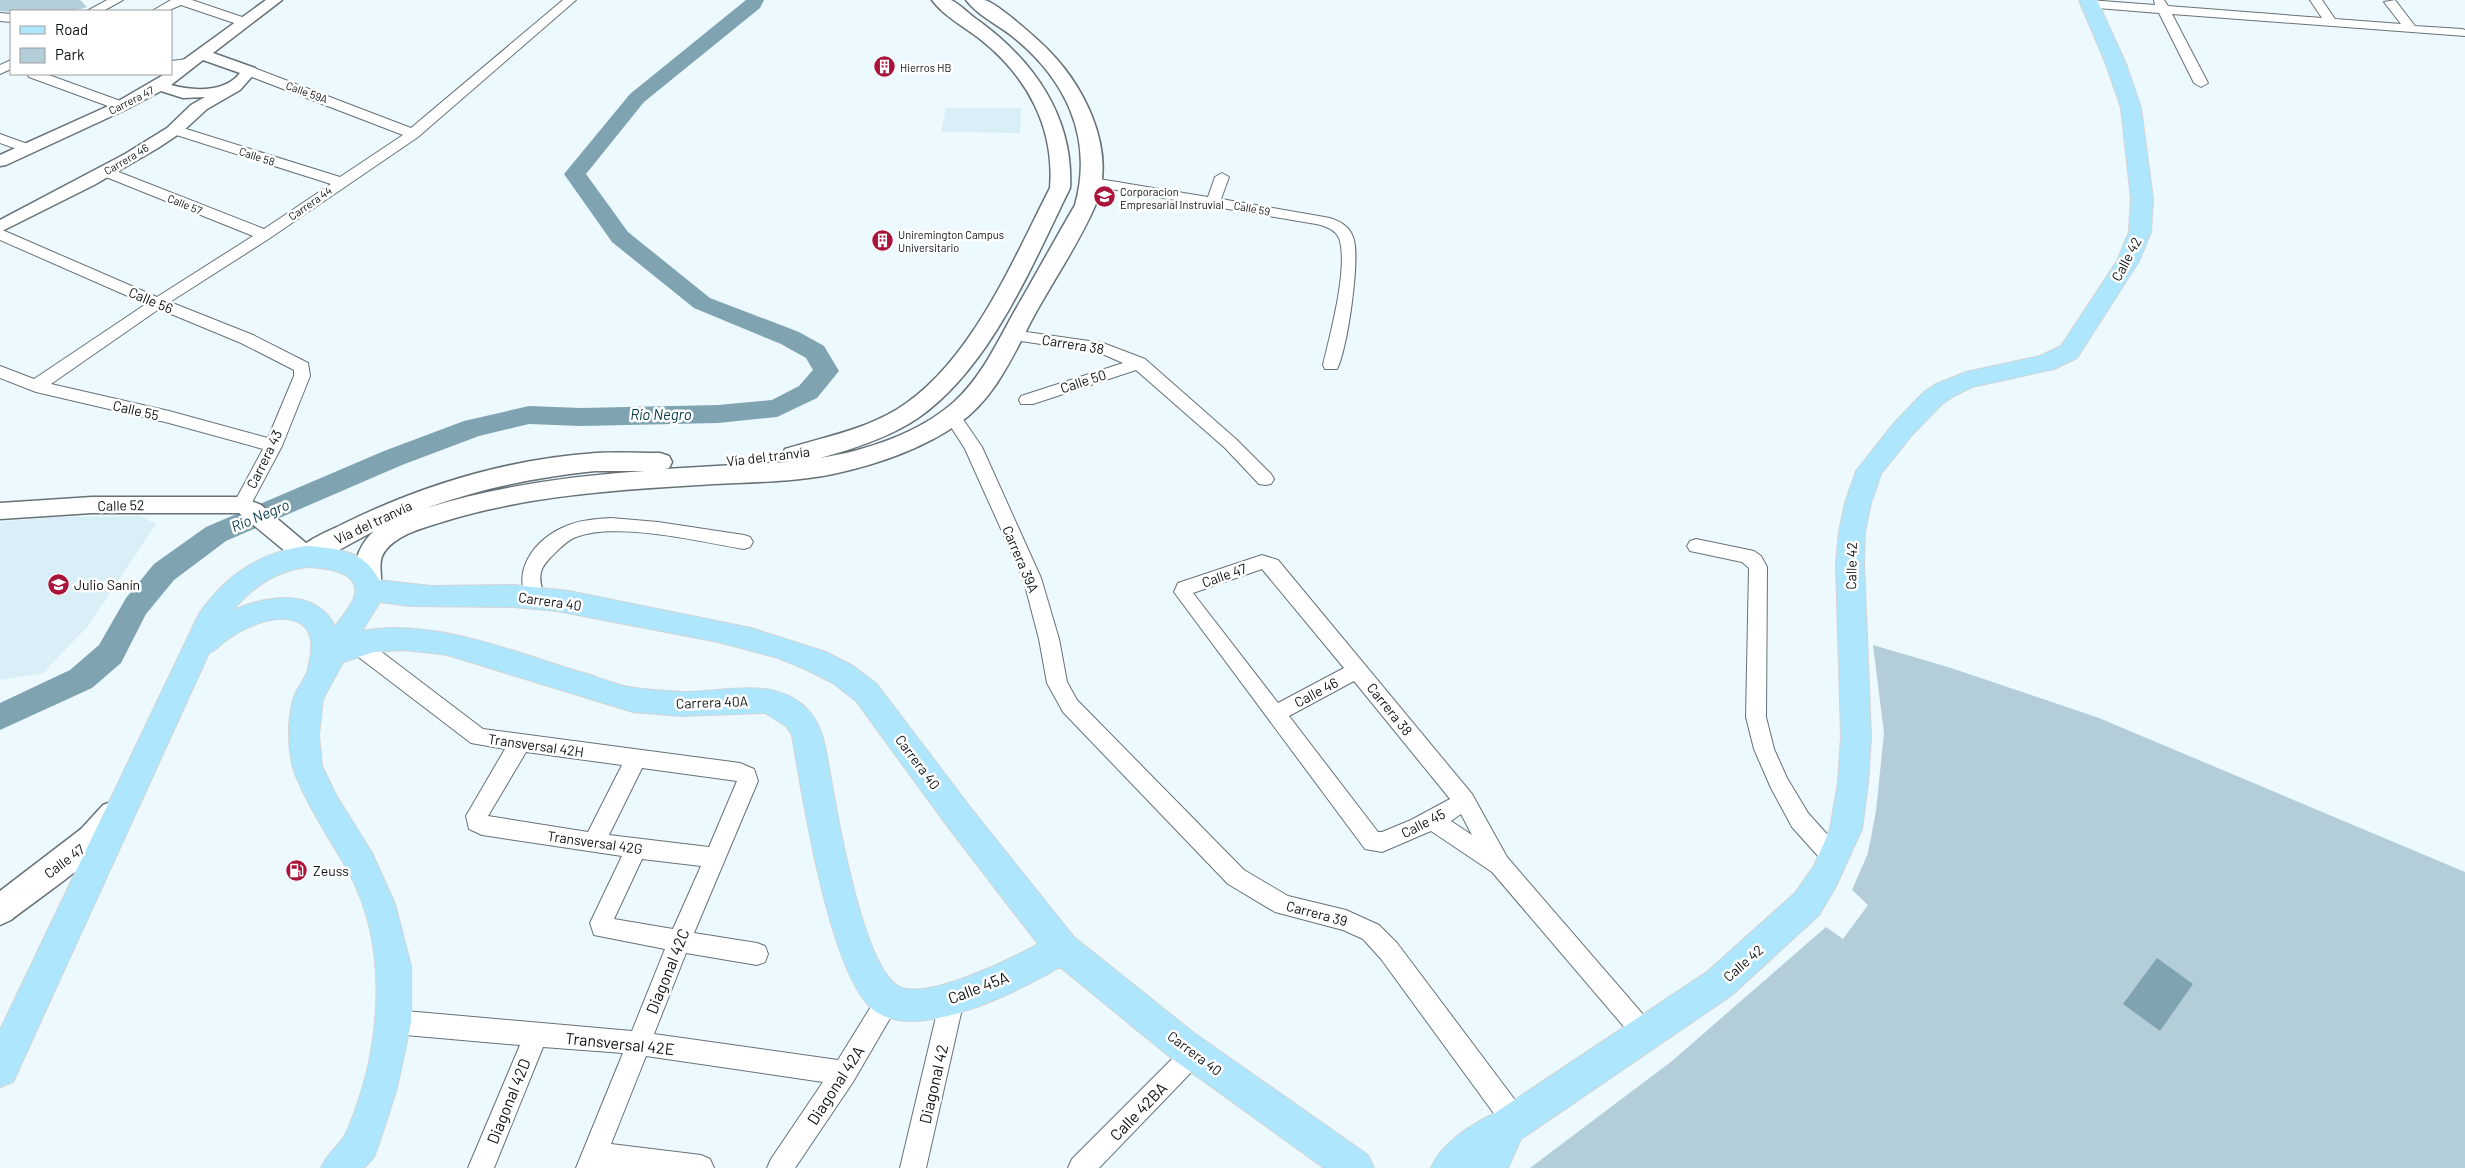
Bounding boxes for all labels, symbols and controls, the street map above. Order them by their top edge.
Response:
legend [10,10,172,75]
text: Road [55,20,88,38]
text: Park [55,45,85,63]
building icon: Hierros HB [872,55,896,79]
place label: Hierros HB [900,61,951,74]
street label: Calle 59A [284,78,330,106]
street label: Carrera 47 [106,83,156,117]
street label: Carrera 46 [101,140,151,177]
street label: Calle 58 [238,144,277,168]
street label: Carrera 44 [286,183,334,223]
school or university icon: Corporacion Empresarial Instruvial [1092,185,1116,209]
place label: Corporacion Empresarial Instruvial [1120,185,1224,211]
street label: Calle 57 [166,191,204,217]
street label: Calle 59 [1233,198,1271,218]
building icon: Uniremington Campus Universitario [870,228,894,252]
place label: Uniremington Campus Universitario [898,228,1004,254]
street label: Calle 42 [2107,234,2145,284]
street label: Calle 56 [126,283,176,317]
street label: Carrera 38 [1041,331,1105,357]
street label: Calle 50 [1058,366,1108,396]
street label: Calle 55 [111,396,161,424]
water label: Río Negro [630,405,692,423]
street label: Carrera 43 [243,427,285,491]
street label: Vía del tranvía [725,442,811,470]
water label: Río Negro [228,495,292,535]
street label: Calle 52 [97,496,145,514]
street label: Vía del tranvía [331,497,415,547]
street label: Carrera 39A [999,523,1043,596]
street label: Calle 42 [1842,542,1860,590]
street label: Calle 47 [1199,559,1249,591]
school or university icon: Julio Sanín [46,572,70,596]
place label: Julio Sanín [74,576,140,593]
street label: Carrera 40 [517,588,583,614]
street label: Calle 46 [1291,673,1341,711]
street label: Carrera 38 [1364,679,1416,739]
street label: Carrera 40A [676,692,749,712]
street label: Transversal 42H [487,730,585,760]
street label: Carrera 40 [892,731,944,793]
street label: Calle 45 [1398,805,1448,841]
street label: Transversal 42G [546,827,644,857]
street label: Calle 47 [40,840,88,882]
fuel station icon: Zeuss [285,858,309,882]
place label: Zeuss [313,862,349,879]
street label: Carrera 39 [1285,897,1349,929]
street label: Diagonal 42C [641,926,693,1016]
street label: Calle 42 [1720,941,1766,985]
street label: Calle 45A [945,967,1011,1007]
street label: Carrera 40 [1164,1027,1226,1079]
street label: Transversal 42E [565,1028,675,1058]
street label: Diagonal 42A [802,1042,868,1128]
street label: Diagonal 42 [915,1043,951,1125]
street label: Diagonal 42D [482,1056,534,1146]
street label: Calle 42BA [1106,1078,1171,1144]

